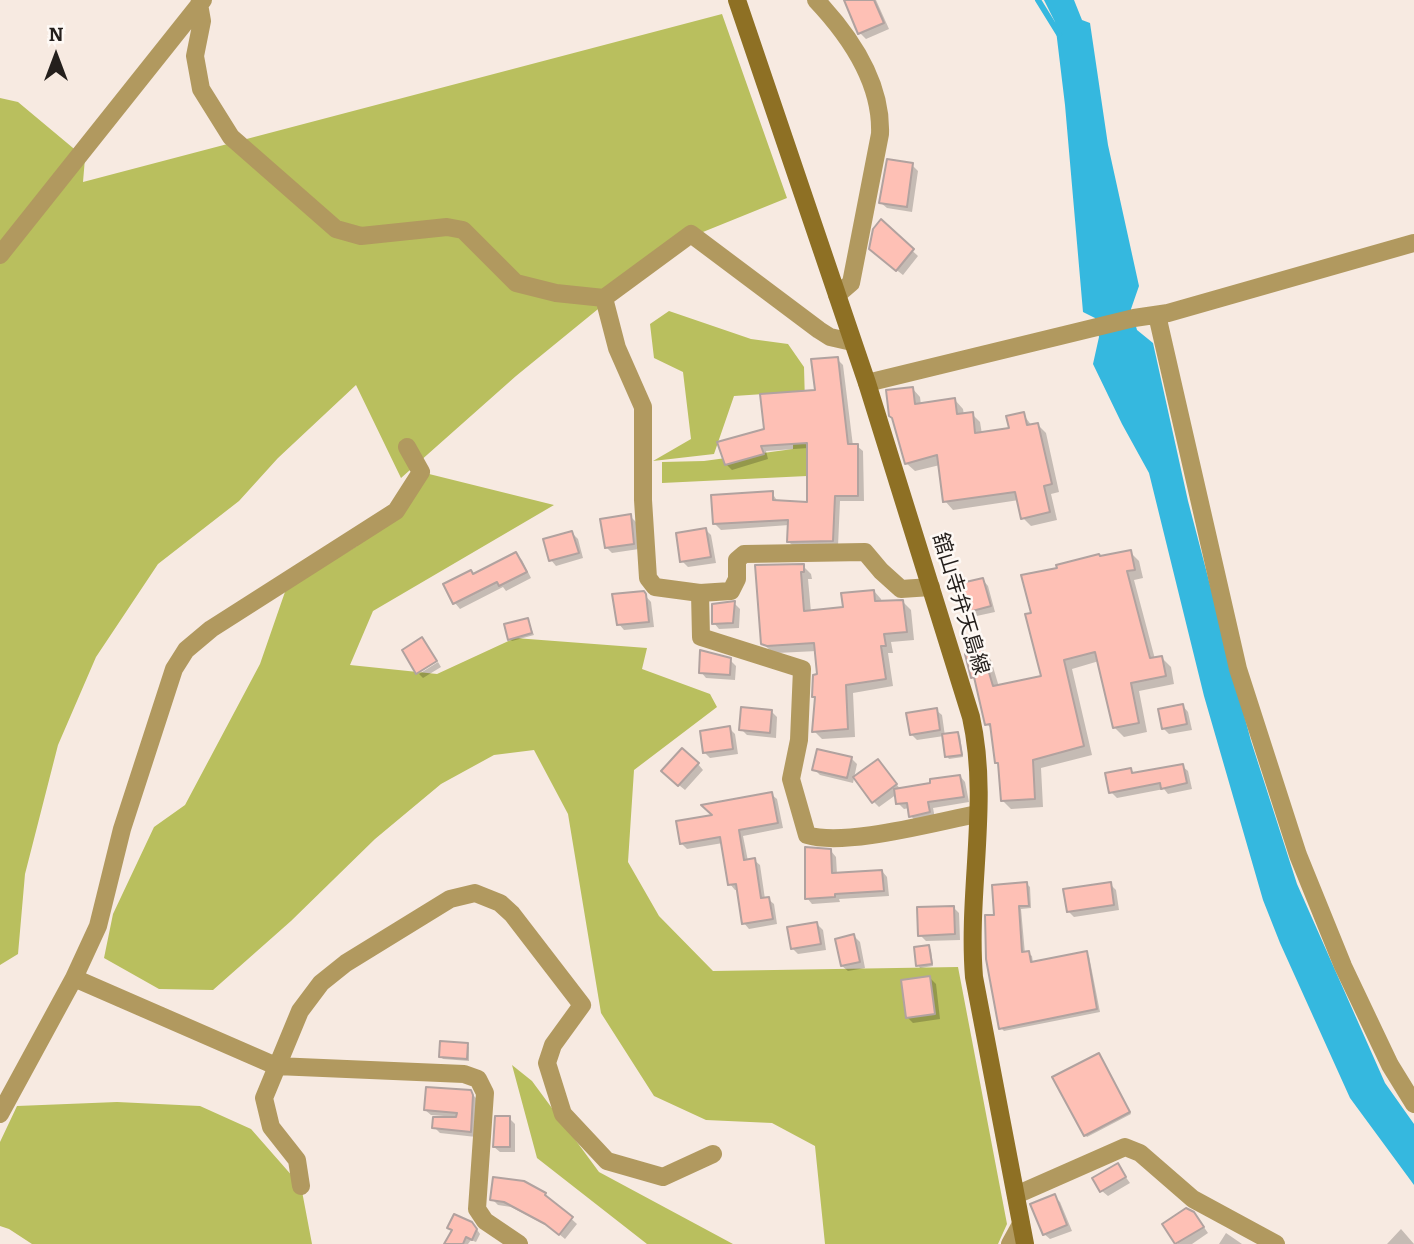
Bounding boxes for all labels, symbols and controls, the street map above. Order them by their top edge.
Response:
north arrow [21,21,91,91]
text: N [49,23,63,46]
street label: 舘山寺弁天島線 [926,530,994,678]

